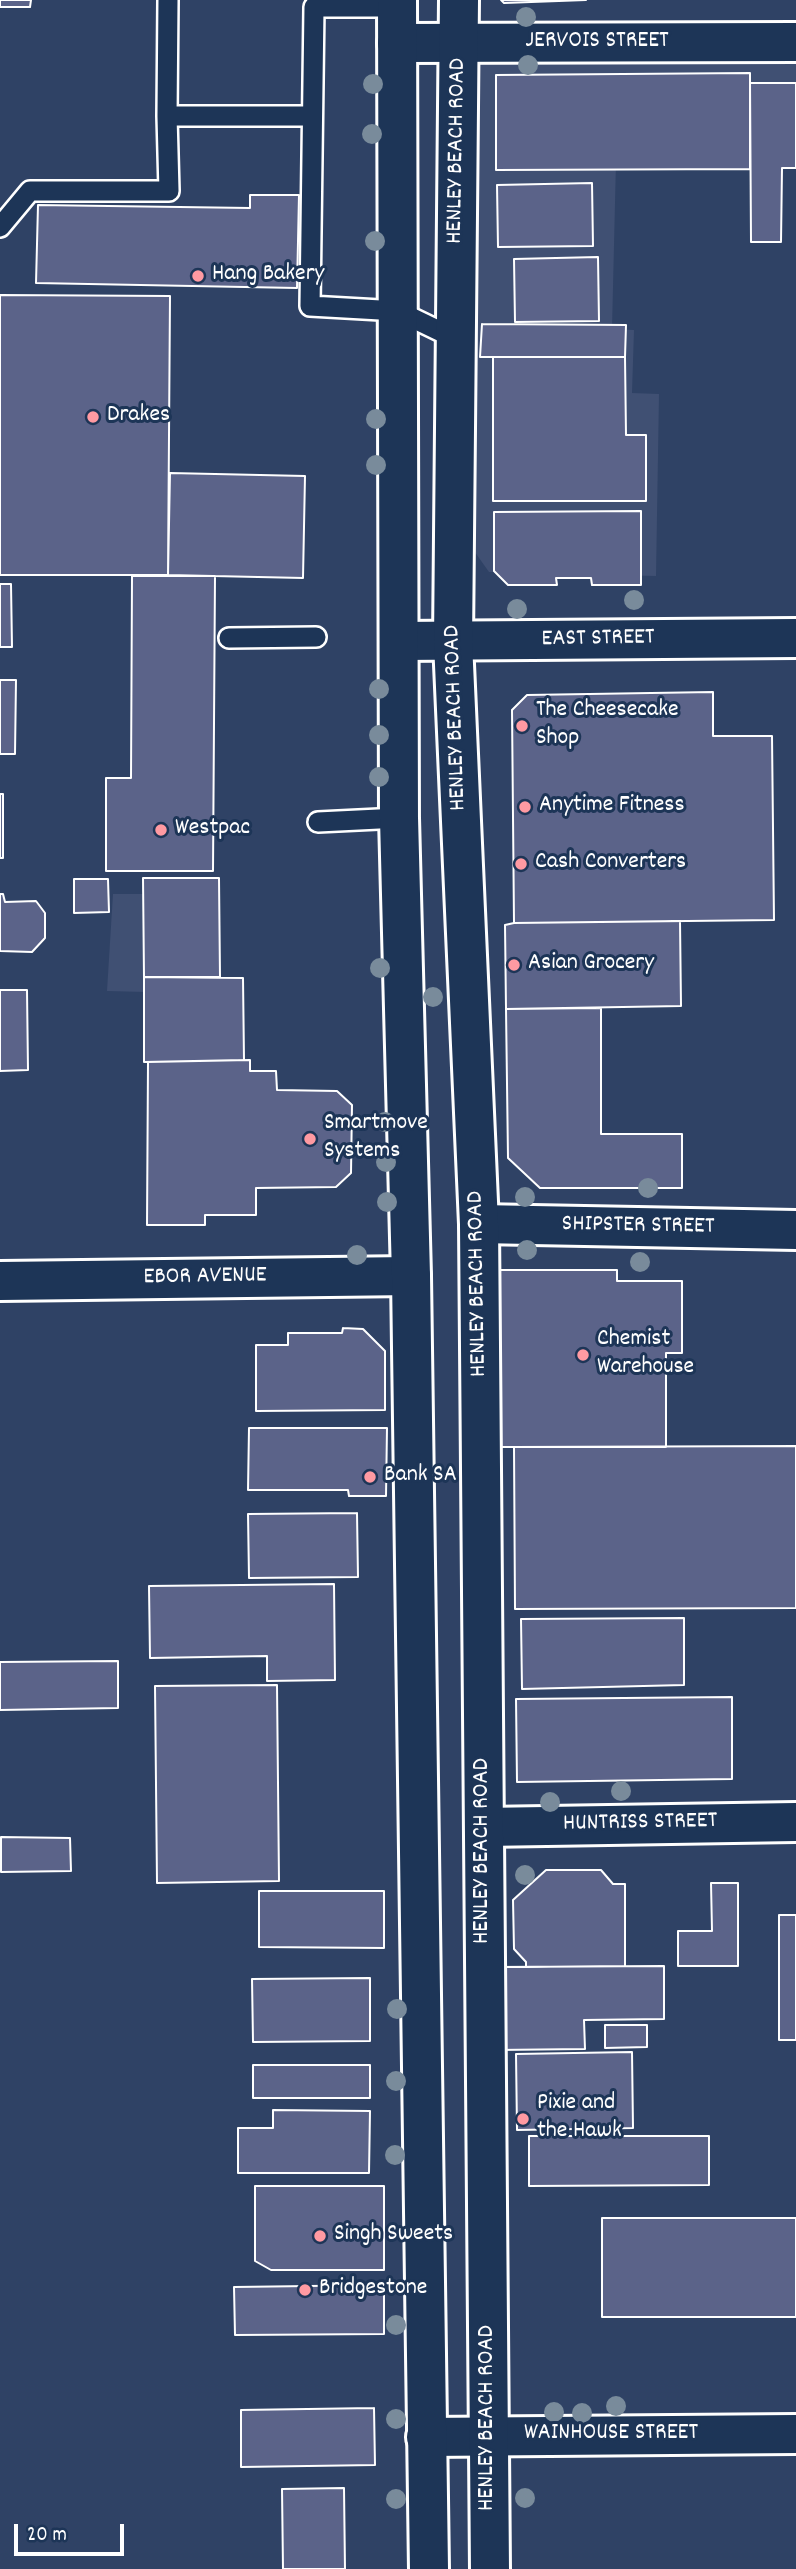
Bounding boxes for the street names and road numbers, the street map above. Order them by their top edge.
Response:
street label: JERVOIS STREET [525,29,669,57]
street label: HENLEY BEACH ROAD [442,58,474,244]
street label: HENLEY BEACH ROAD [439,625,475,811]
street label: EAST STREET [541,625,655,655]
street label: HENLEY BEACH ROAD [463,1191,495,1377]
street label: SHIPSTER STREET [561,1211,715,1243]
street label: EBOR AVENUE [143,1263,267,1293]
street label: HENLEY BEACH ROAD [470,1758,498,1944]
street label: HUNTRISS STREET [563,1808,717,1840]
street label: HENLEY BEACH ROAD [475,2325,503,2511]
street label: WAINHOUSE STREET [524,2421,698,2449]

